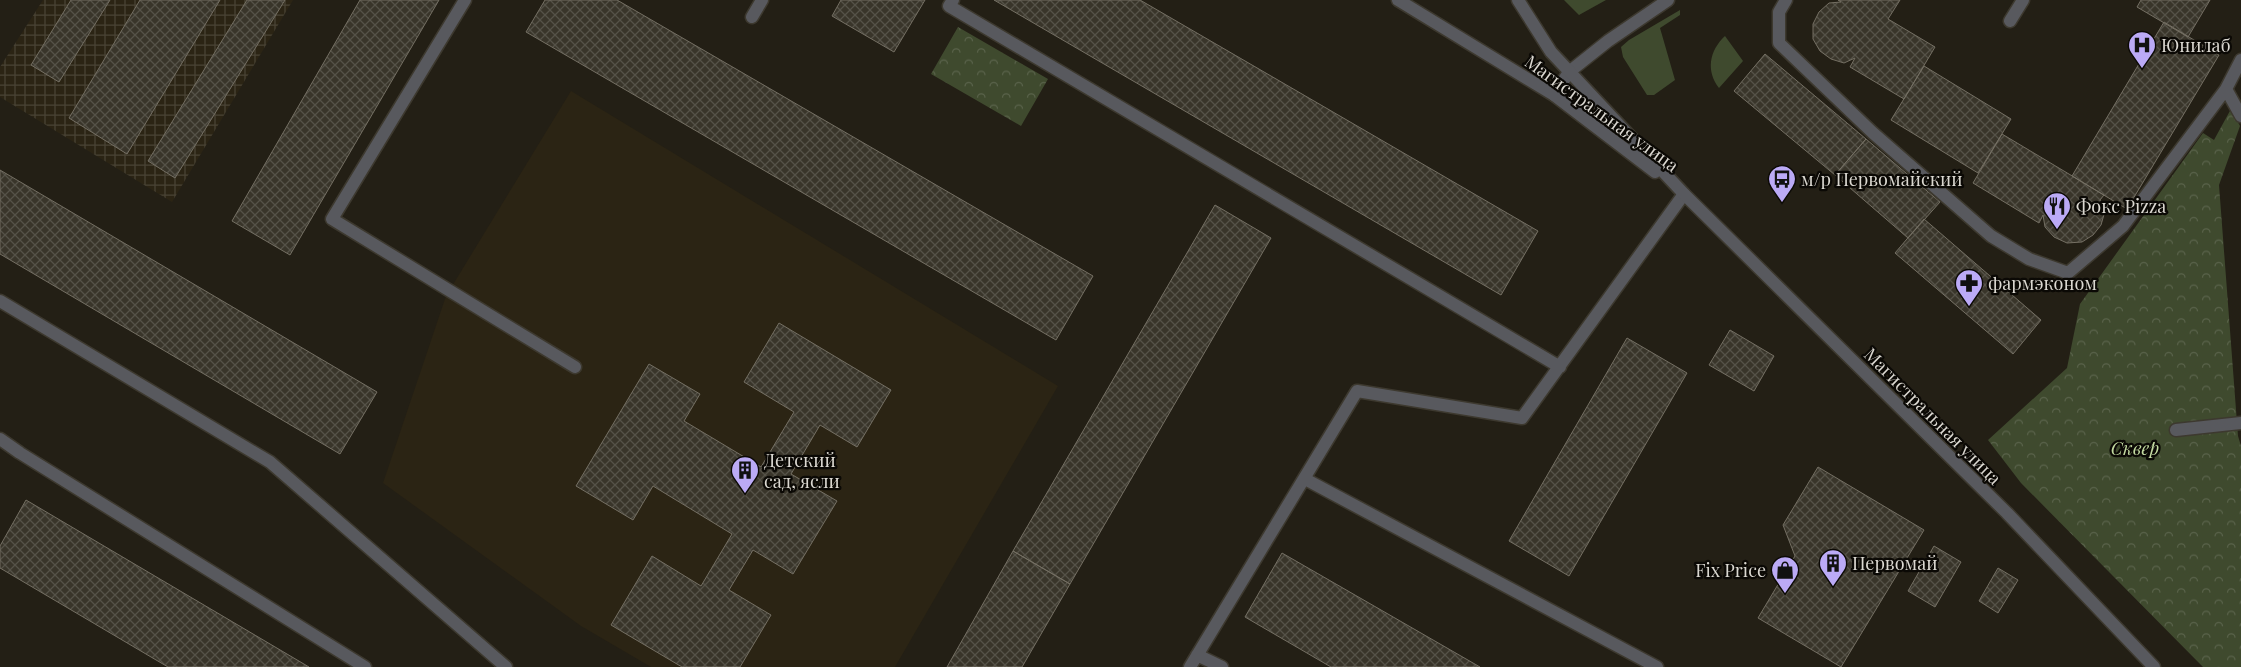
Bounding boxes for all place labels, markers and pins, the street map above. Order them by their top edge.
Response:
hospital icon: Юнилаб [2127,30,2157,69]
place label: Юнилаб [2161,33,2231,57]
bus stop icon: м/р Первомайский [1767,164,1797,203]
place label: м/р Первомайский [1801,167,1963,191]
restaurant icon: Фокс Pizza [2042,191,2072,230]
place label: Фокс Pizza [2076,194,2166,218]
pharmacy icon: фармэконом [1954,268,1984,307]
place label: фармэконом [1988,271,2097,295]
place label: Детский сад, ясли [764,448,840,493]
building icon: Детский сад, ясли [730,455,760,494]
building icon: Первомай [1818,548,1848,587]
place label: Первомай [1852,551,1938,575]
shop icon: Fix Price [1770,555,1800,594]
place label: Fix Price [1695,558,1766,582]

